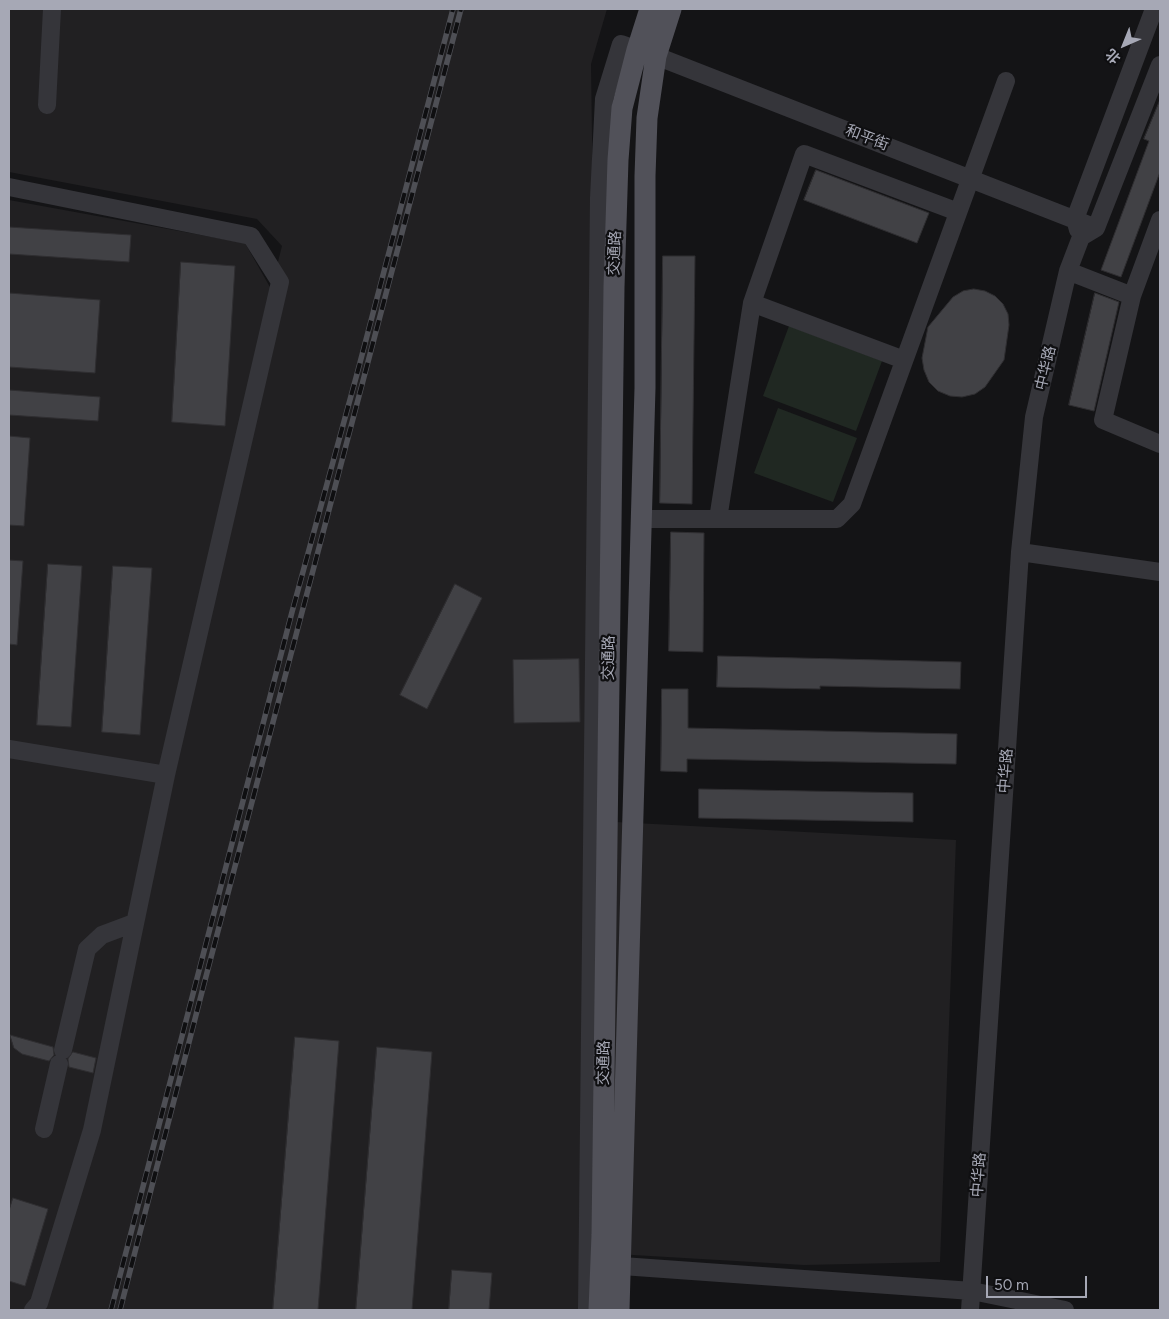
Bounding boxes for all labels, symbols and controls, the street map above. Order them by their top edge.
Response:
north arrow [1099,20,1149,70]
text: 北 [1102,45,1124,67]
street label: 和平街 [843,122,891,154]
street label: 交通路 [605,230,625,276]
street label: 中华路 [1032,344,1060,392]
street label: 交通路 [600,635,618,681]
street label: 中华路 [995,748,1017,794]
street label: 交通路 [595,1040,613,1086]
street label: 中华路 [968,1152,990,1198]
scale bar [989,1266,1090,1298]
text: 50 m [994,1276,1029,1294]

